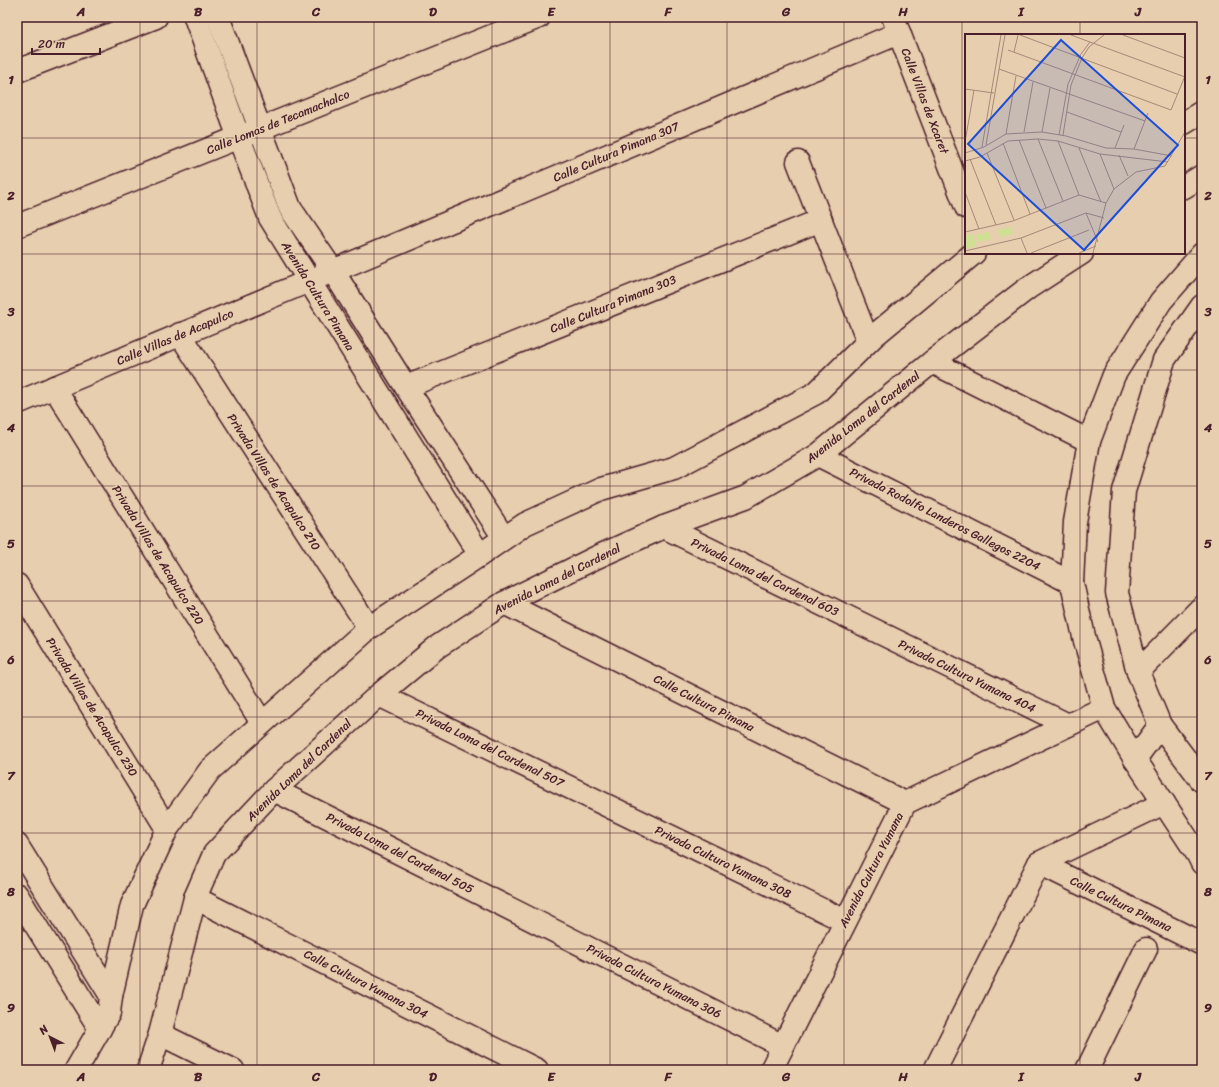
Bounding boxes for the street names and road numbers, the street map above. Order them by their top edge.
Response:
street label: Calle Villas de Xcaret [895,45,956,158]
street label: Calle Lomas de Tecamachalco [203,83,353,161]
street label: Calle Cultura Pimana 307 [549,115,684,189]
street label: Avenida Cultura Pimana [275,236,361,355]
street label: Calle Cultura Pimana 303 [546,268,680,339]
street label: Calle Villas de Acapulco [113,302,237,372]
street label: Avenida Loma del Cardenal [800,365,926,470]
street label: Privada Villas de Acapulco 210 [221,409,327,555]
street label: Privada Rodolfo Landeros Gallegos 2204 [845,461,1045,577]
street label: Privada Villas de Acapulco 220 [106,481,210,630]
street label: Privada Loma del Cardenal 603 [687,532,843,623]
street label: Avenida Loma del Cardenal [489,537,625,621]
street label: Privada Villas de Acapulco 230 [40,633,144,782]
street label: Privada Cultura Yumana 404 [894,633,1040,719]
street label: Calle Cultura Pimana [650,668,759,738]
street label: Privada Loma del Cardenal 507 [412,702,569,794]
street label: Avenida Loma del Cardenal [240,713,358,827]
street label: Privada Loma del Cardenal 505 [322,806,478,900]
street label: Avenida Cultura Yumana [832,808,910,933]
street label: Privada Cultura Yumana 308 [651,819,795,905]
street label: Calle Cultura Pimana [1066,870,1177,939]
street label: Privada Cultura Yumana 306 [583,937,726,1025]
street label: Calle Cultura Yumana 304 [300,943,433,1025]

